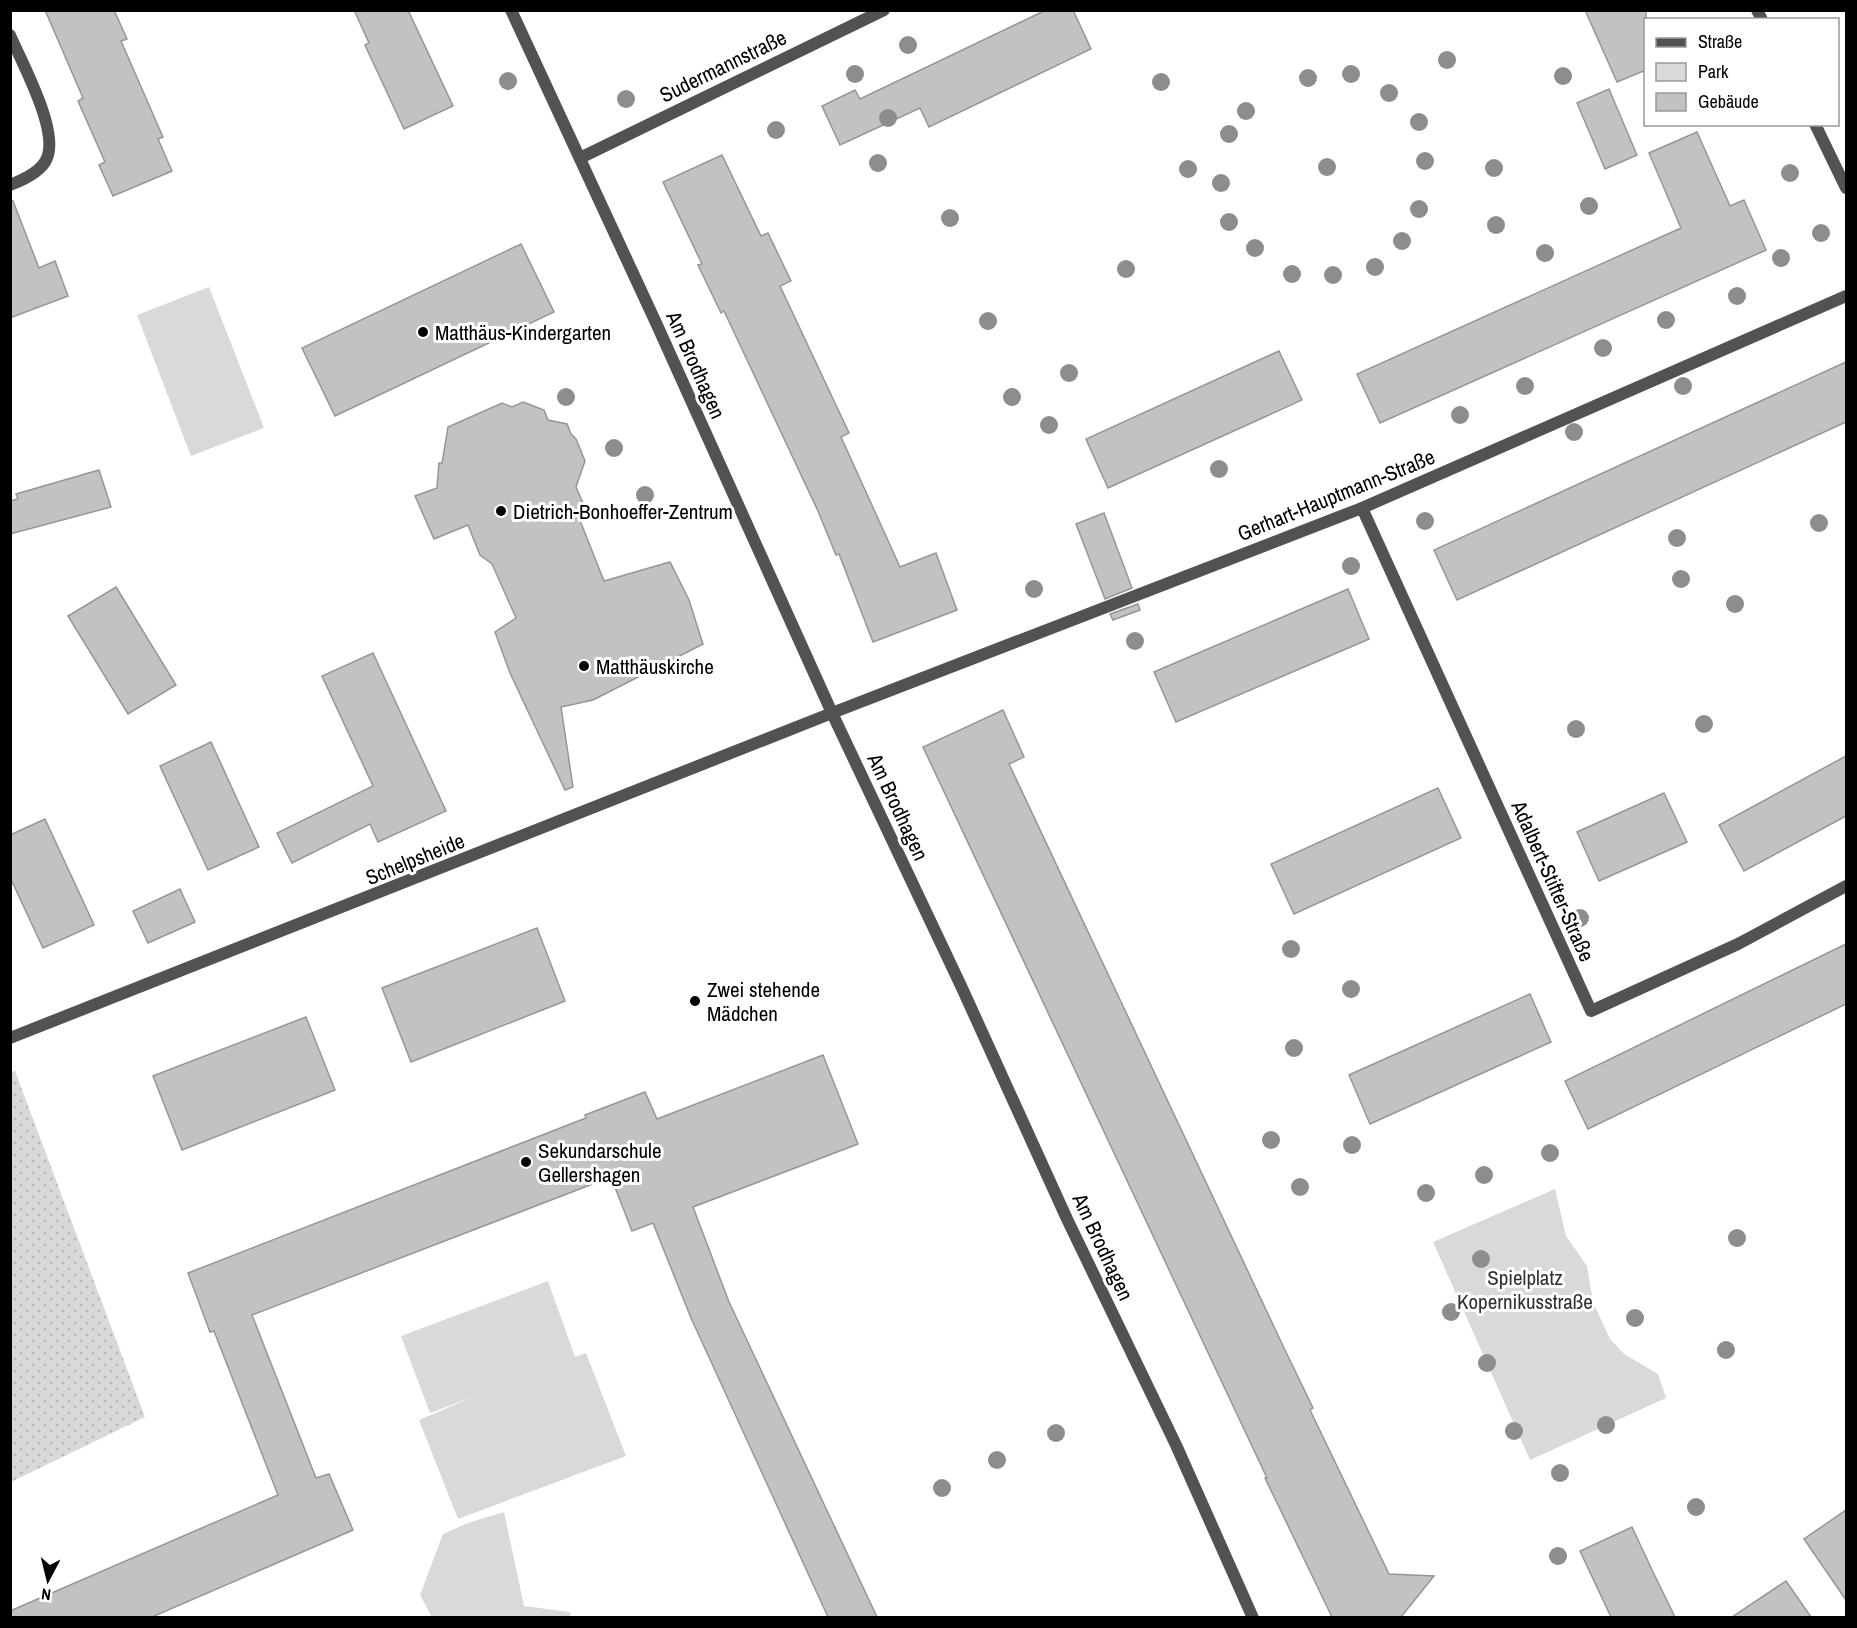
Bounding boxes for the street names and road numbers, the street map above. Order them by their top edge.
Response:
street label: Sudermannstraße [655,23,791,109]
street label: Am Brodhagen [659,306,733,423]
street label: Gerhart-Hauptmann-Straße [1233,442,1439,548]
street label: Am Brodhagen [860,748,935,865]
street label: Adalbert-Stifter-Straße [1504,795,1601,966]
street label: Schelpsheide [361,826,469,892]
street label: Am Brodhagen [1065,1188,1140,1305]

